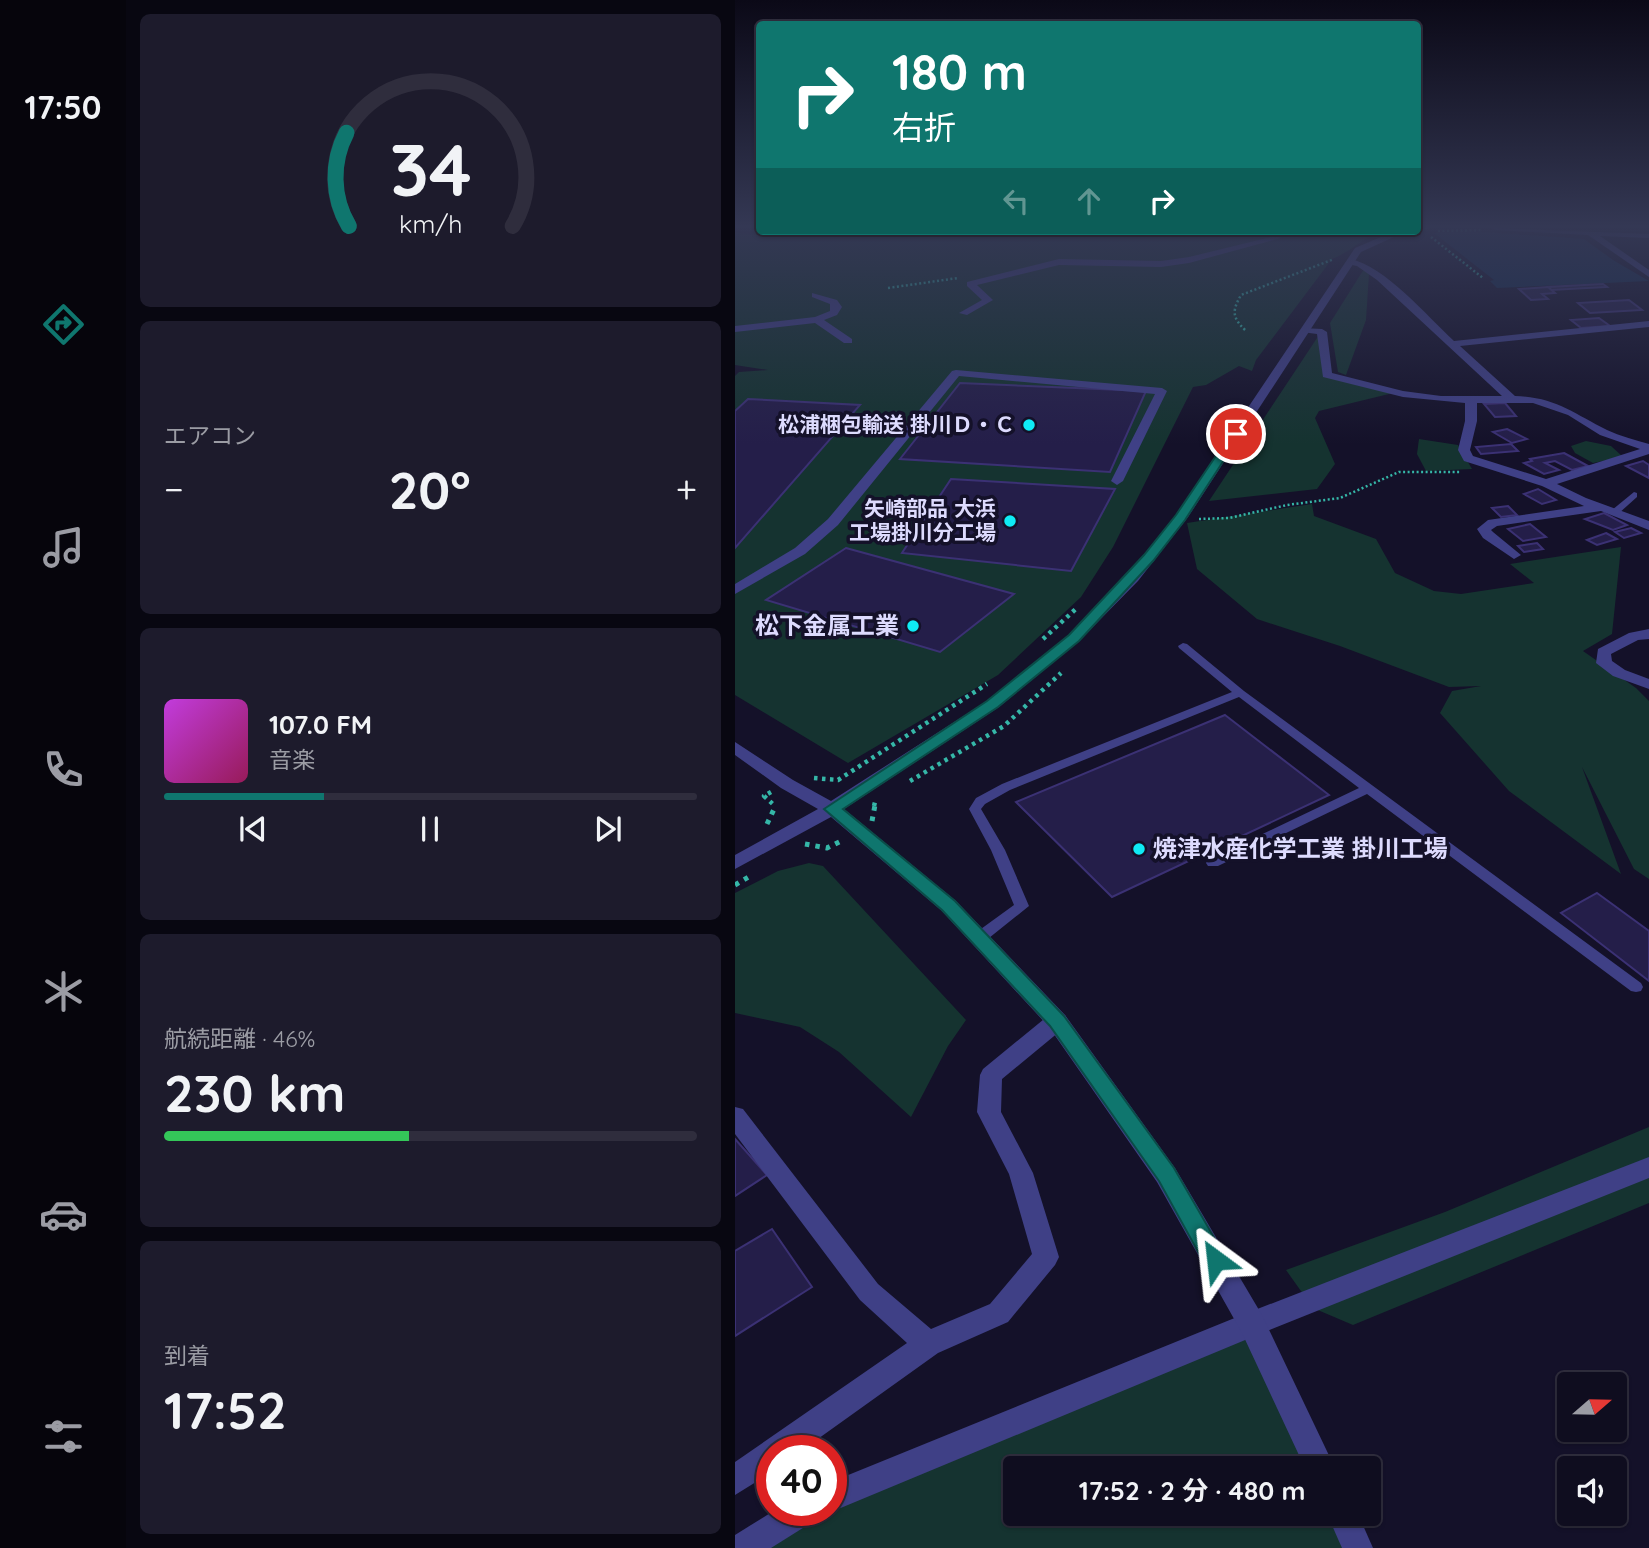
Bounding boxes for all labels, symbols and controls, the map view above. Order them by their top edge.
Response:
text: 180 m [892,41,1027,102]
icon: right [777,49,868,140]
text: 17:50 [25,87,101,127]
text: 右折 [892,107,956,147]
text: 34 [390,124,471,215]
icon: left [997,182,1035,220]
icon: ahead [1070,182,1108,220]
icon: right [1143,182,1181,220]
text: km/h [399,208,462,239]
icon: directions [39,300,88,349]
pin [1206,404,1266,464]
place label: 松浦梱包輸送 掛川Ｄ・Ｃ [778,411,1015,437]
icon: arrive [1217,415,1255,453]
marker: 松浦梱包輸送 掛川Ｄ・Ｃ [1021,417,1037,433]
text: エアコン [164,421,256,450]
text: 20° [389,457,471,522]
text: − [164,465,184,513]
text: + [676,465,697,513]
place label: 矢崎部品 大浜 工場掛川分工場 [849,495,996,545]
marker: 矢崎部品 大浜 工場掛川分工場 [1002,513,1018,529]
icon: music [39,523,88,572]
place label: 松下金属工業 [755,610,899,640]
marker: 松下金属工業 [905,618,921,634]
text: 107.0 FM [269,708,372,741]
icon: phone [39,745,88,794]
text: 音楽 [269,745,315,774]
icon: previous [234,810,272,848]
icon: pause [411,810,449,848]
icon: next [589,810,627,848]
place label: 焼津水産化学工業 掛川工場 [1153,833,1448,863]
marker: 焼津水産化学工業 掛川工場 [1131,841,1147,857]
icon: climate [39,967,88,1016]
text: 航続距離 · 46% [164,1024,315,1053]
text: 230 km [164,1060,346,1125]
icon: car [39,1190,88,1239]
position arrow [1179,1223,1253,1297]
text: 到着 [164,1341,210,1370]
north arrow [1557,1372,1627,1442]
map controls [1557,1372,1627,1526]
text: 17:52 [164,1377,287,1442]
icon: filters [39,1412,88,1461]
speed limit sign: 40 [756,1435,847,1526]
button: sound [1557,1456,1627,1526]
text: 17:52 · 2 分 · 480 m [1079,1474,1305,1507]

